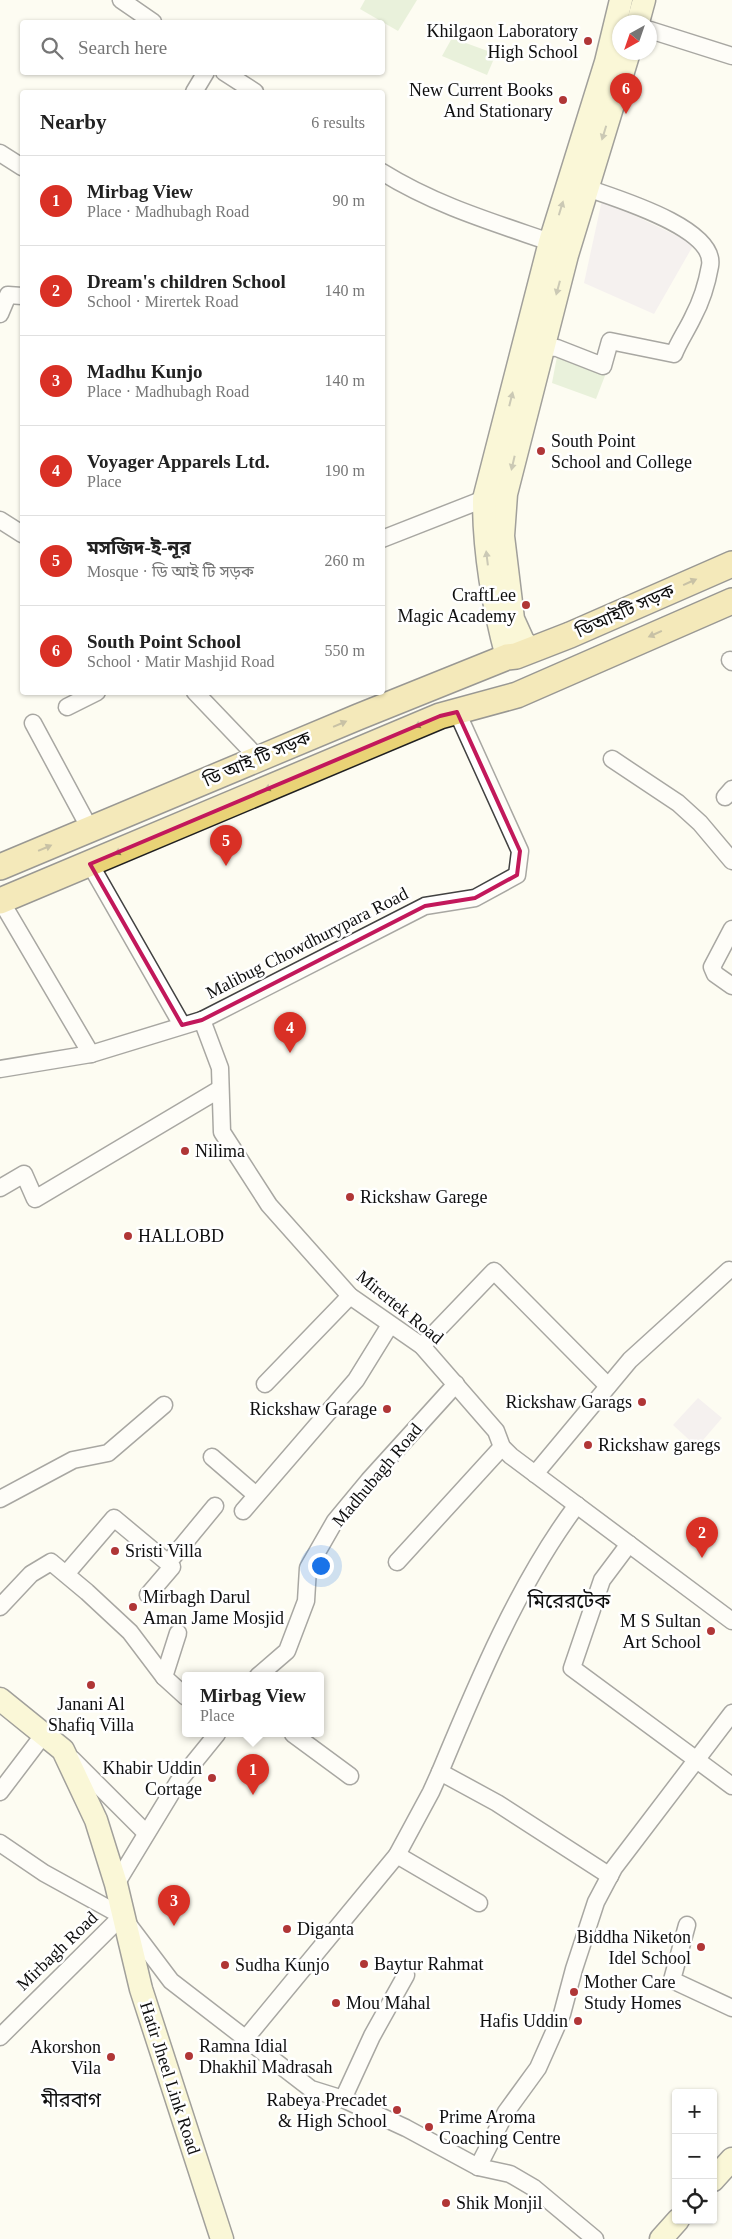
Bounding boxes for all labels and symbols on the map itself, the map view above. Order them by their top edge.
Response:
north arrow [612,15,657,60]
place label: Khilgaon Laboratory High School [427,21,578,62]
marker: Khilgaon Laboratory High School [582,35,594,47]
pin: 6 [610,73,642,114]
place label: New Current Books And Stationary [409,80,553,121]
marker: New Current Books And Stationary [557,94,569,106]
one-way arrow [600,125,608,140]
one-way arrow [557,200,565,215]
one-way arrow [554,281,562,296]
one-way arrow [507,392,515,407]
place label: South Point School and College [551,431,692,472]
marker: South Point School and College [535,445,547,457]
one-way arrow [509,455,517,470]
one-way arrow [483,550,491,566]
one-way arrow [683,578,697,586]
street label: ডিআইটি সড়ক [572,580,678,642]
place label: CraftLee Magic Academy [398,585,516,626]
marker: CraftLee Magic Academy [520,599,532,611]
one-way arrow [648,631,662,639]
one-way arrow [333,720,347,728]
one-way arrow [413,720,428,728]
street label: ডি আই টি সড়ক [199,727,314,791]
one-way arrow [264,784,278,792]
pin: 5 [210,825,242,866]
one-way arrow [38,844,52,852]
one-way arrow [114,847,128,855]
street label: Malibug Chowdhurypara Road [203,883,411,1003]
pin: 4 [274,1012,306,1053]
place label: Nilima [195,1141,245,1161]
marker: Nilima [179,1145,191,1157]
place label: Rickshaw Garege [360,1187,487,1207]
marker: Rickshaw Garege [344,1191,356,1203]
place label: HALLOBD [138,1226,224,1246]
marker: HALLOBD [122,1230,134,1242]
street label: Mirertek Road [353,1266,447,1348]
place label: Rickshaw Garags [506,1392,632,1412]
marker: Rickshaw Garags [636,1396,648,1408]
place label: Rickshaw Garage [250,1399,377,1419]
marker: Rickshaw Garage [381,1403,393,1415]
street label: Madhubagh Road [328,1419,426,1531]
place label: Rickshaw garegs [598,1435,720,1455]
marker: Rickshaw garegs [582,1439,594,1451]
pin: 2 [686,1517,718,1558]
place label: Sristi Villa [125,1541,202,1561]
marker: Sristi Villa [109,1545,121,1557]
your location [308,1553,334,1579]
place label: Mirbagh Darul Aman Jame Mosjid [143,1587,284,1628]
district label: মিরেরটেক [527,1589,611,1612]
marker: Mirbagh Darul Aman Jame Mosjid [127,1601,139,1613]
place label: M S Sultan Art School [620,1611,701,1652]
marker: M S Sultan Art School [705,1625,717,1637]
marker: Janani Al Shafiq Villa [85,1679,97,1691]
place label: Janani Al Shafiq Villa [48,1694,134,1735]
pin: 1 [237,1754,269,1795]
place label: Khabir Uddin Cortage [103,1758,202,1799]
marker: Khabir Uddin Cortage [206,1772,218,1784]
pin: 3 [158,1885,190,1926]
street label: Mirbagh Road [12,1908,102,1994]
place label: Diganta [297,1919,354,1939]
marker: Diganta [281,1923,293,1935]
place label: Biddha Niketon Idel School [577,1927,691,1968]
marker: Biddha Niketon Idel School [695,1941,707,1953]
place label: Baytur Rahmat [374,1954,483,1974]
place label: Sudha Kunjo [235,1955,330,1975]
marker: Baytur Rahmat [358,1958,370,1970]
marker: Sudha Kunjo [219,1959,231,1971]
place label: Mother Care Study Homes [584,1972,682,2013]
marker: Mother Care Study Homes [568,1986,580,1998]
place label: Mou Mahal [346,1993,431,2013]
marker: Mou Mahal [330,1997,342,2009]
street label: Hatir Jheel Link Road [136,1999,204,2157]
place label: Hafis Uddin [480,2011,568,2031]
marker: Hafis Uddin [572,2015,584,2027]
place label: Ramna Idial Dhakhil Madrasah [199,2036,332,2077]
place label: Akorshon Vila [30,2037,101,2078]
marker: Ramna Idial Dhakhil Madrasah [183,2050,195,2062]
marker: Akorshon Vila [105,2051,117,2063]
district label: মীরবাগ [40,2088,102,2111]
place label: Rabeya Precadet & High School [267,2090,387,2131]
marker: Rabeya Precadet & High School [391,2104,403,2116]
place label: Prime Aroma Coaching Centre [439,2107,560,2148]
marker: Prime Aroma Coaching Centre [423,2121,435,2133]
place label: Shik Monjil [456,2193,543,2213]
marker: Shik Monjil [440,2197,452,2209]

